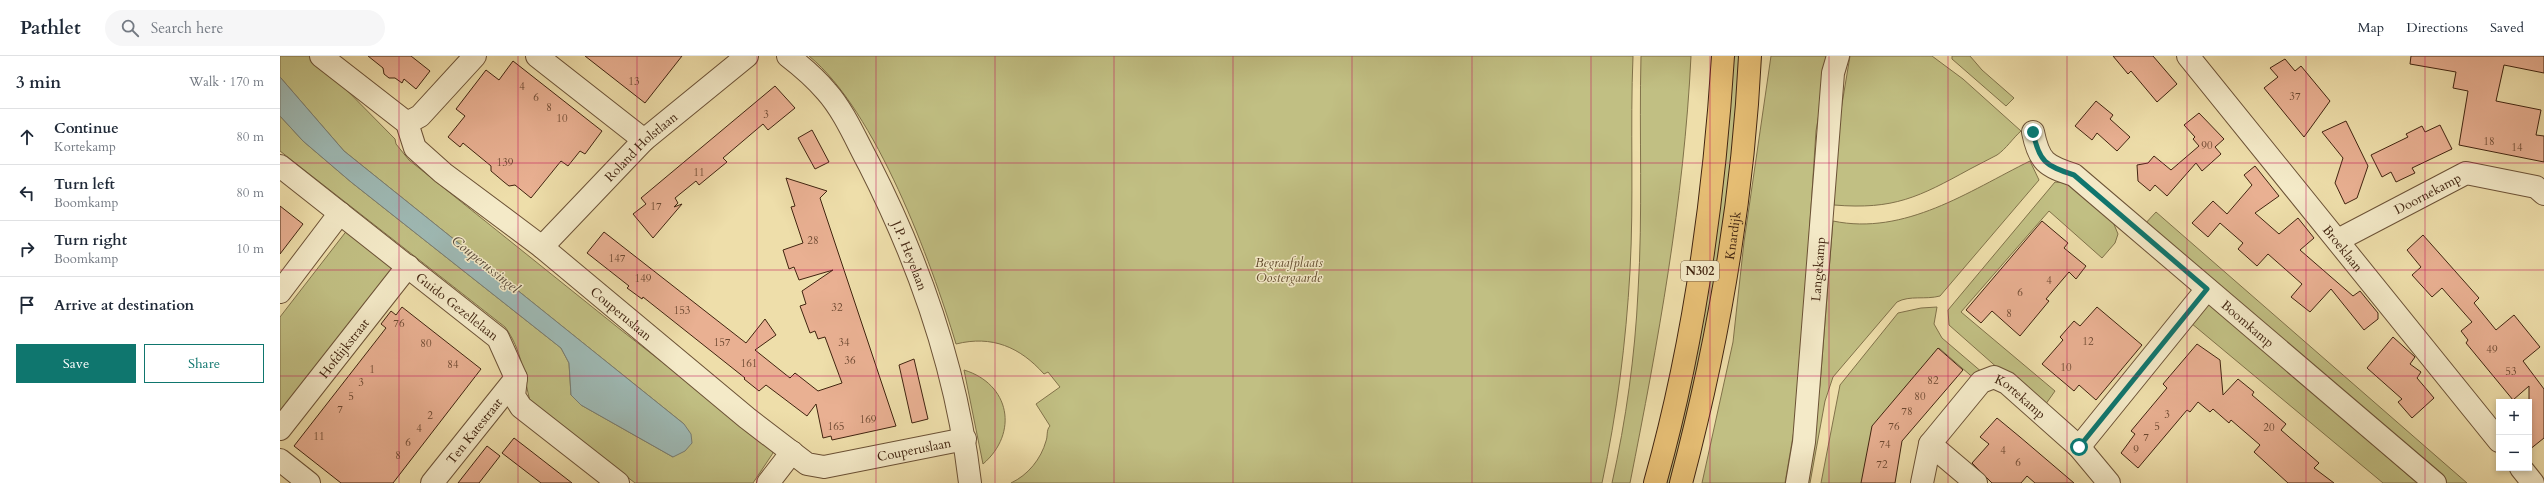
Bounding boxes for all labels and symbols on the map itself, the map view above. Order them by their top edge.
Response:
house number: 13 [628,74,640,89]
house number: 4 [519,79,525,94]
house number: 37 [2289,89,2301,104]
house number: 6 [533,90,539,105]
house number: 8 [546,100,552,115]
house number: 3 [763,107,769,122]
street label: Roland Holstlaan [601,108,682,186]
house number: 10 [556,111,568,126]
route end [2024,123,2042,141]
house number: 18 [2483,134,2495,149]
house number: 90 [2201,138,2213,153]
house number: 14 [2511,140,2523,155]
house number: 139 [497,155,514,170]
house number: 11 [693,165,705,180]
street label: Doornekamp [2391,169,2465,219]
house number: 17 [650,199,662,214]
street label: Knardijk [1721,210,1746,261]
street label: J.P. Heyelaan [886,216,931,294]
street label: Broeklaan [2318,222,2367,276]
water label: Couperussingel [448,231,525,298]
house number: 28 [807,233,819,248]
street label: Langekamp [1807,236,1830,302]
house number: 147 [609,251,626,266]
park label: Begraafplaats Oostergaarde [1255,254,1323,287]
road number: N302 [1681,261,1719,281]
street label: Guido Gezellelaan [412,268,502,345]
house number: 149 [635,271,652,286]
house number: 4 [2046,273,2052,288]
street label: Couperuslaan [586,283,656,345]
house number: 6 [2017,285,2023,300]
street label: Boomkamp [2217,296,2278,352]
house number: 32 [831,300,843,315]
house number: 153 [674,303,691,318]
house number: 8 [2006,306,2012,321]
street label: Hofdijkstraat [315,315,374,382]
house number: 76 [393,316,405,331]
house number: 12 [2082,334,2094,349]
house number: 157 [714,335,731,350]
house number: 34 [838,335,850,350]
house number: 80 [420,336,432,351]
house number: 49 [2486,342,2498,357]
house number: 36 [844,353,856,368]
house number: 161 [741,356,757,371]
house number: 84 [447,357,459,372]
house number: 10 [2060,360,2072,375]
house number: 1 [369,362,375,377]
house number: 53 [2505,364,2517,379]
street label: Kortekamp [1992,371,2049,424]
house number: 82 [1927,373,1939,388]
house number: 3 [358,375,364,390]
house number: 5 [348,389,354,404]
house number: 80 [1914,389,1926,404]
street label: Ten Katestraat [443,394,507,468]
house number: 7 [337,402,343,417]
house number: 78 [1901,404,1913,419]
house number: 3 [2164,407,2170,422]
house number: 2 [427,408,433,423]
house number: 169 [860,412,877,427]
house number: 165 [828,419,844,434]
house number: 76 [1888,419,1900,434]
house number: 5 [2154,419,2160,434]
house number: 20 [2263,420,2275,435]
house number: 4 [416,421,422,436]
house number: 11 [313,429,325,444]
house number: 7 [2143,430,2149,445]
street label: Couperuslaan [876,434,953,466]
house number: 6 [405,435,411,450]
house number: 74 [1879,437,1891,452]
route start [2070,438,2088,456]
house number: 9 [2133,442,2139,457]
house number: 4 [2000,443,2006,458]
house number: 8 [395,448,401,463]
house number: 6 [2015,455,2021,470]
house number: 72 [1876,457,1888,472]

